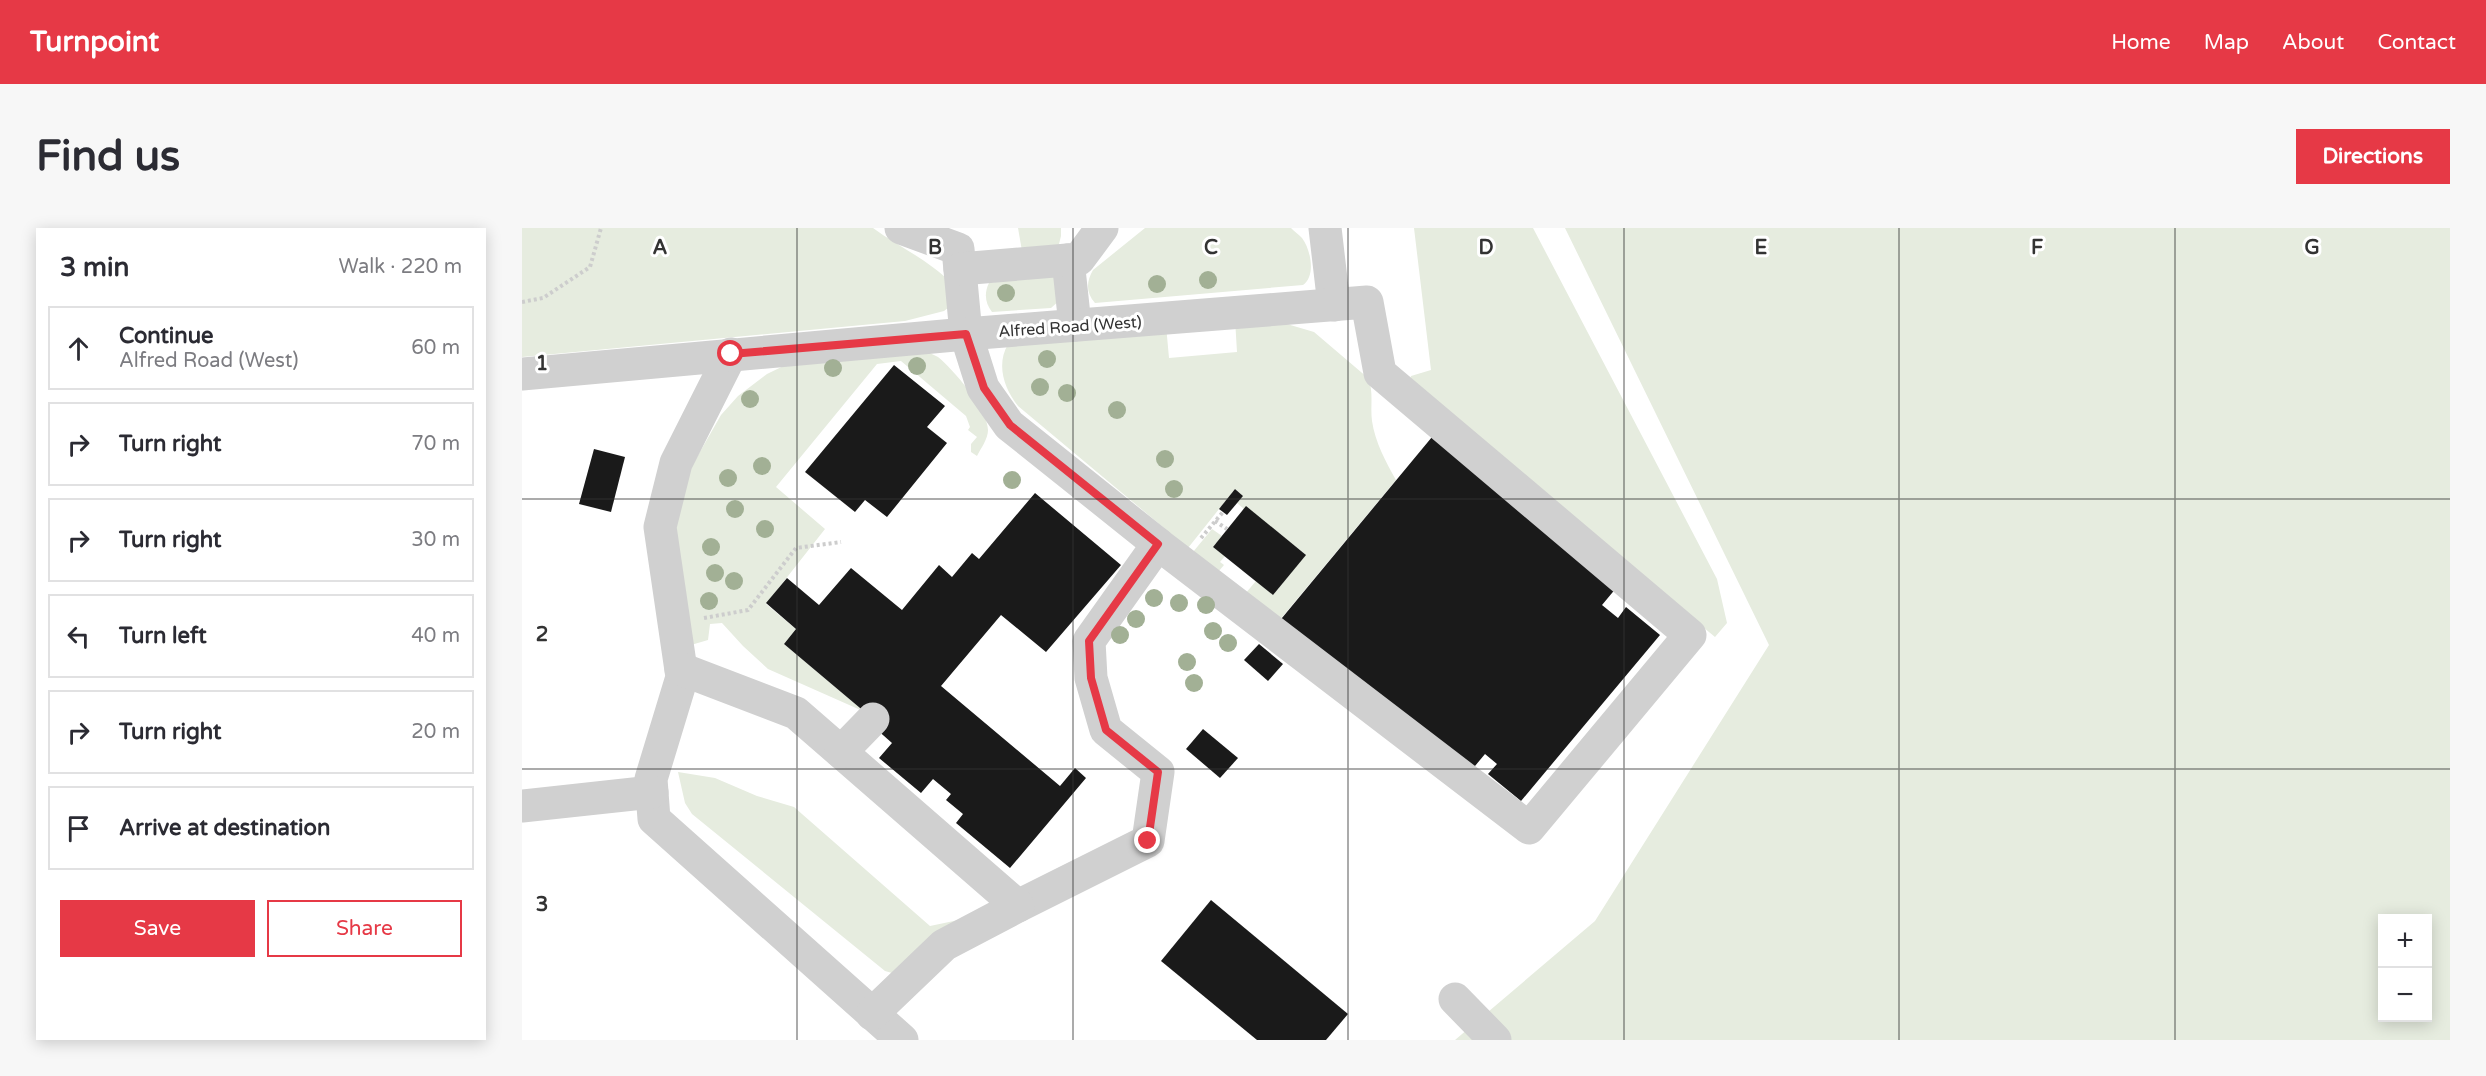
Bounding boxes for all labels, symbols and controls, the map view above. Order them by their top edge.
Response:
text: Turnpoint [30,25,159,59]
text: Home [2111,30,2171,55]
text: Map [2204,30,2249,55]
text: About [2282,30,2344,55]
text: Contact [2377,30,2456,55]
button: Directions [2296,129,2450,184]
text: Find us [36,131,180,182]
text: A [653,236,668,260]
text: B [928,236,942,260]
text: C [1204,236,1218,260]
text: D [1478,236,1494,260]
text: E [1755,236,1768,260]
text: F [2031,236,2043,260]
text: G [2304,236,2320,260]
text: 3 min [60,252,129,283]
text: Walk · 220 m [339,255,462,279]
street label: Alfred Road (West) [998,312,1142,342]
text: Continue [119,323,214,349]
icon: ahead [62,332,95,365]
text: 60 m [411,336,460,360]
route start [717,340,743,366]
text: Alfred Road (West) [119,349,298,373]
text: 1 [536,352,548,376]
icon: right [62,428,95,461]
text: Turn right [119,431,221,457]
text: 70 m [411,432,460,456]
icon: right [62,524,95,557]
text: Turn right [119,527,221,553]
text: 30 m [411,528,460,552]
icon: left [62,620,95,653]
text: Turn left [119,623,207,649]
text: 2 [536,623,548,647]
text: 40 m [411,624,460,648]
icon: right [62,716,95,749]
text: Turn right [119,719,221,745]
text: 20 m [411,720,460,744]
icon: arrive [62,812,95,845]
text: Arrive at destination [119,815,330,841]
route end [1134,827,1160,853]
text: 3 [536,893,548,917]
button: Save [60,900,255,957]
button: Share [267,900,462,957]
map controls [2378,914,2432,1022]
button: + [2378,914,2432,968]
button: − [2378,968,2432,1022]

